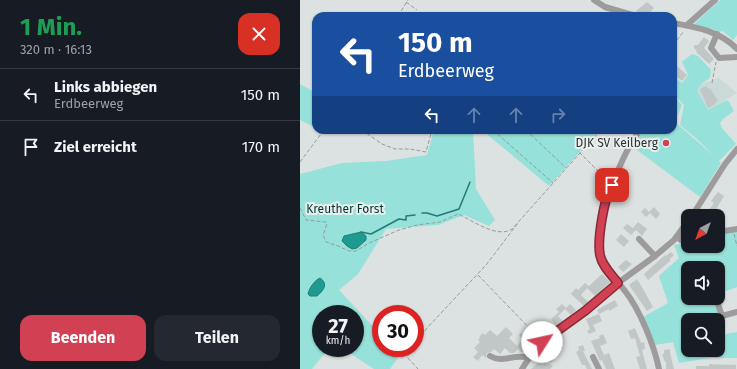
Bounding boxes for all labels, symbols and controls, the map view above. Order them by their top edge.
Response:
text: 1 Min. [20,13,82,41]
button: close [238,13,280,55]
text: 150 m [398,26,473,59]
icon: left [332,28,384,80]
text: 320 m · 16:13 [20,42,92,57]
text: Erdbeerweg [398,60,494,82]
text: Links abbiegen [54,78,157,96]
icon: left [20,84,42,106]
text: 150 m [241,86,280,104]
text: Erdbeerweg [54,96,123,111]
icon: left [421,104,443,126]
icon: ahead [463,104,485,126]
icon: ahead [505,104,527,126]
icon: right [547,104,569,126]
icon: arrive [20,136,42,158]
place label: DJK SV Keilberg [576,136,659,150]
text: Ziel erreicht [54,138,137,156]
text: 170 m [242,138,280,156]
marker: DJK SV Keilberg [661,138,671,148]
pin [595,168,629,202]
icon: arrive [601,174,623,196]
park label: Kreuther Forst [306,202,384,216]
north arrow [681,209,725,253]
map controls [681,209,725,357]
button: sound [681,261,725,305]
speed limit sign: 30 [372,305,424,357]
button: search [681,313,725,357]
text: 27 [328,314,348,338]
button: Beenden [20,315,146,361]
button: Teilen [154,315,280,361]
position arrow [521,321,563,363]
text: km/h [326,335,350,347]

